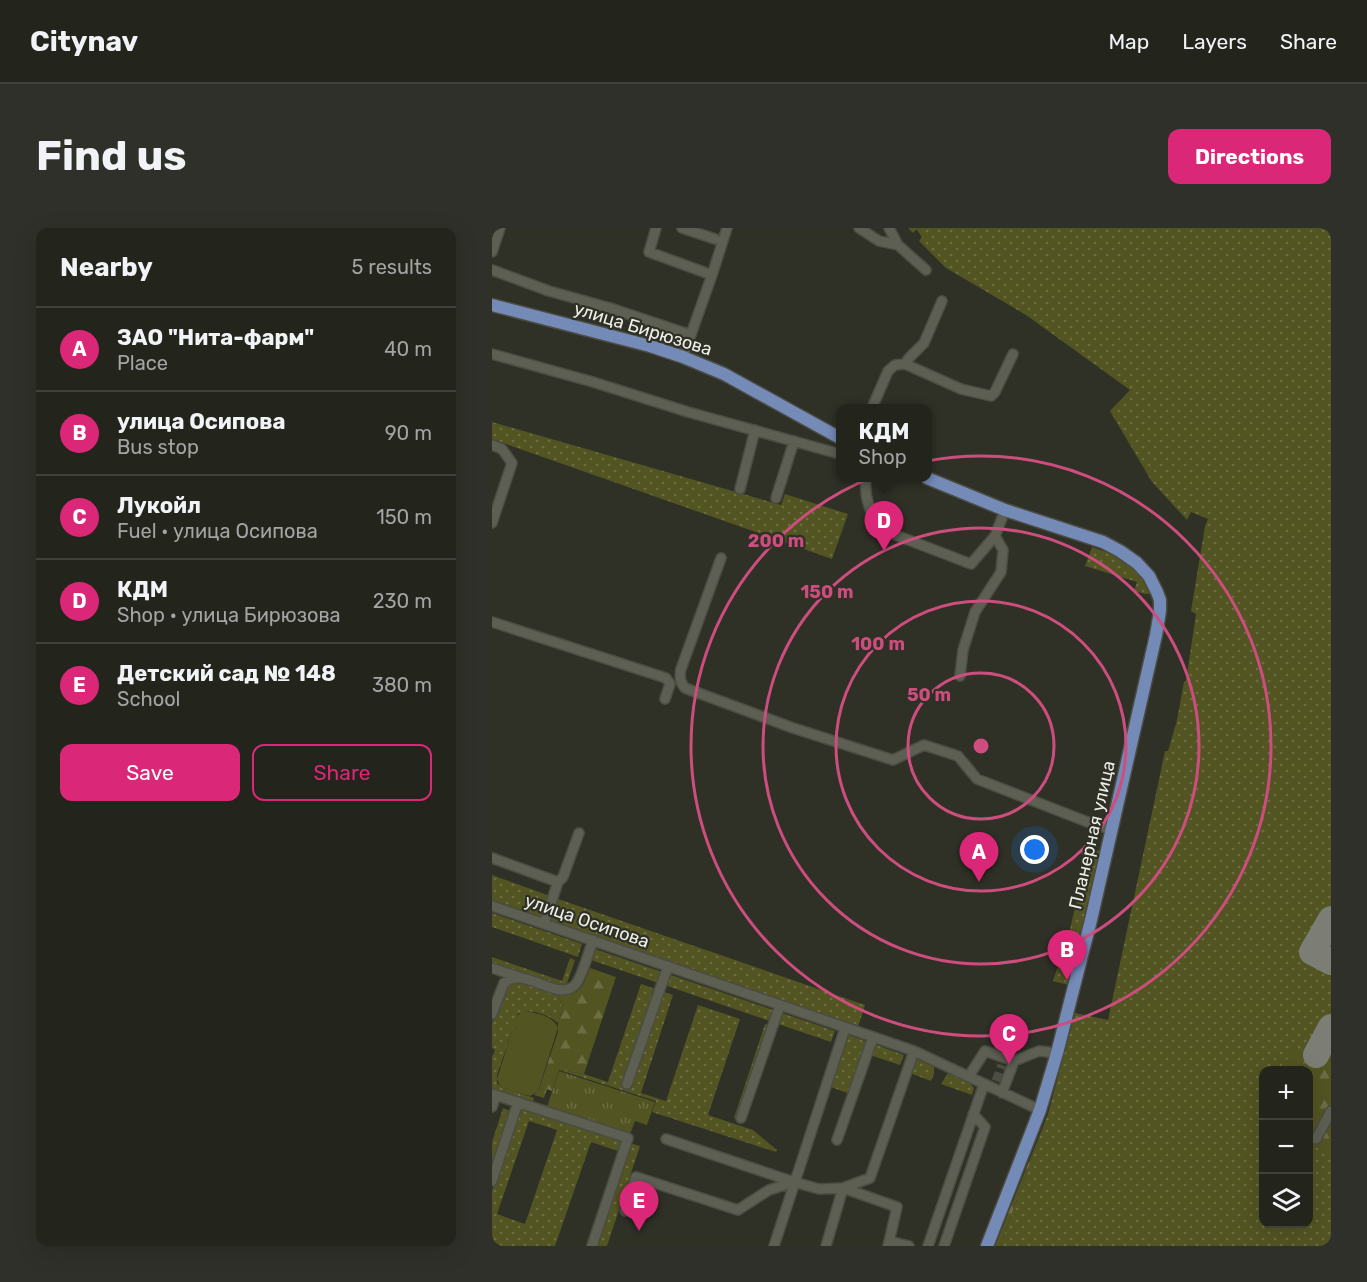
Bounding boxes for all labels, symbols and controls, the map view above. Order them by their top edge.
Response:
text: Citynav [30,25,138,58]
text: Map [1108,29,1149,54]
text: Layers [1182,29,1247,54]
text: Share [1280,29,1337,54]
button: Directions [1168,129,1331,184]
text: Find us [36,131,187,181]
text: Nearby [60,252,153,283]
text: 5 results [351,255,432,279]
street label: улица Бирюзова [571,298,715,360]
text: ЗАО "Нита-фарм" [117,324,314,351]
text: A [72,337,87,361]
text: 40 m [384,337,432,361]
text: Place [117,351,168,375]
popup [836,404,932,482]
text: улица Осипова [117,408,285,435]
text: КДМ [859,418,909,445]
text: B [72,421,87,445]
text: 90 m [385,421,432,445]
text: Bus stop [117,435,199,459]
text: Shop [859,445,907,469]
text: Лукойл [117,492,201,519]
pin: D [864,502,904,551]
text: C [72,505,87,529]
text: 150 m [376,505,432,529]
text: Fuel · улица Осипова [117,519,318,543]
text: 200 m [748,530,804,552]
text: КДМ [117,576,168,603]
text: 150 m [800,581,854,603]
text: D [72,589,87,613]
text: 230 m [373,589,432,613]
text: Shop · улица Бирюзова [117,603,341,627]
text: 100 m [851,633,905,655]
text: Детский сад № 148 [117,660,336,687]
text: E [73,673,86,697]
text: 380 m [372,673,432,697]
text: 50 m [907,684,951,706]
text: School [117,687,180,711]
centre of rings [971,736,991,756]
button: Save [60,744,240,801]
button: Share [252,744,432,801]
street label: Планерная улица [1064,759,1120,911]
pin: A [960,832,998,882]
your location [1020,835,1049,864]
street label: улица Осипова [522,889,652,953]
pin: B [1048,930,1086,980]
pin: C [990,1014,1028,1064]
map controls [1259,1066,1313,1228]
button: + [1259,1066,1313,1120]
button: − [1259,1120,1313,1174]
button: layers [1259,1174,1313,1228]
pin: E [620,1182,658,1231]

